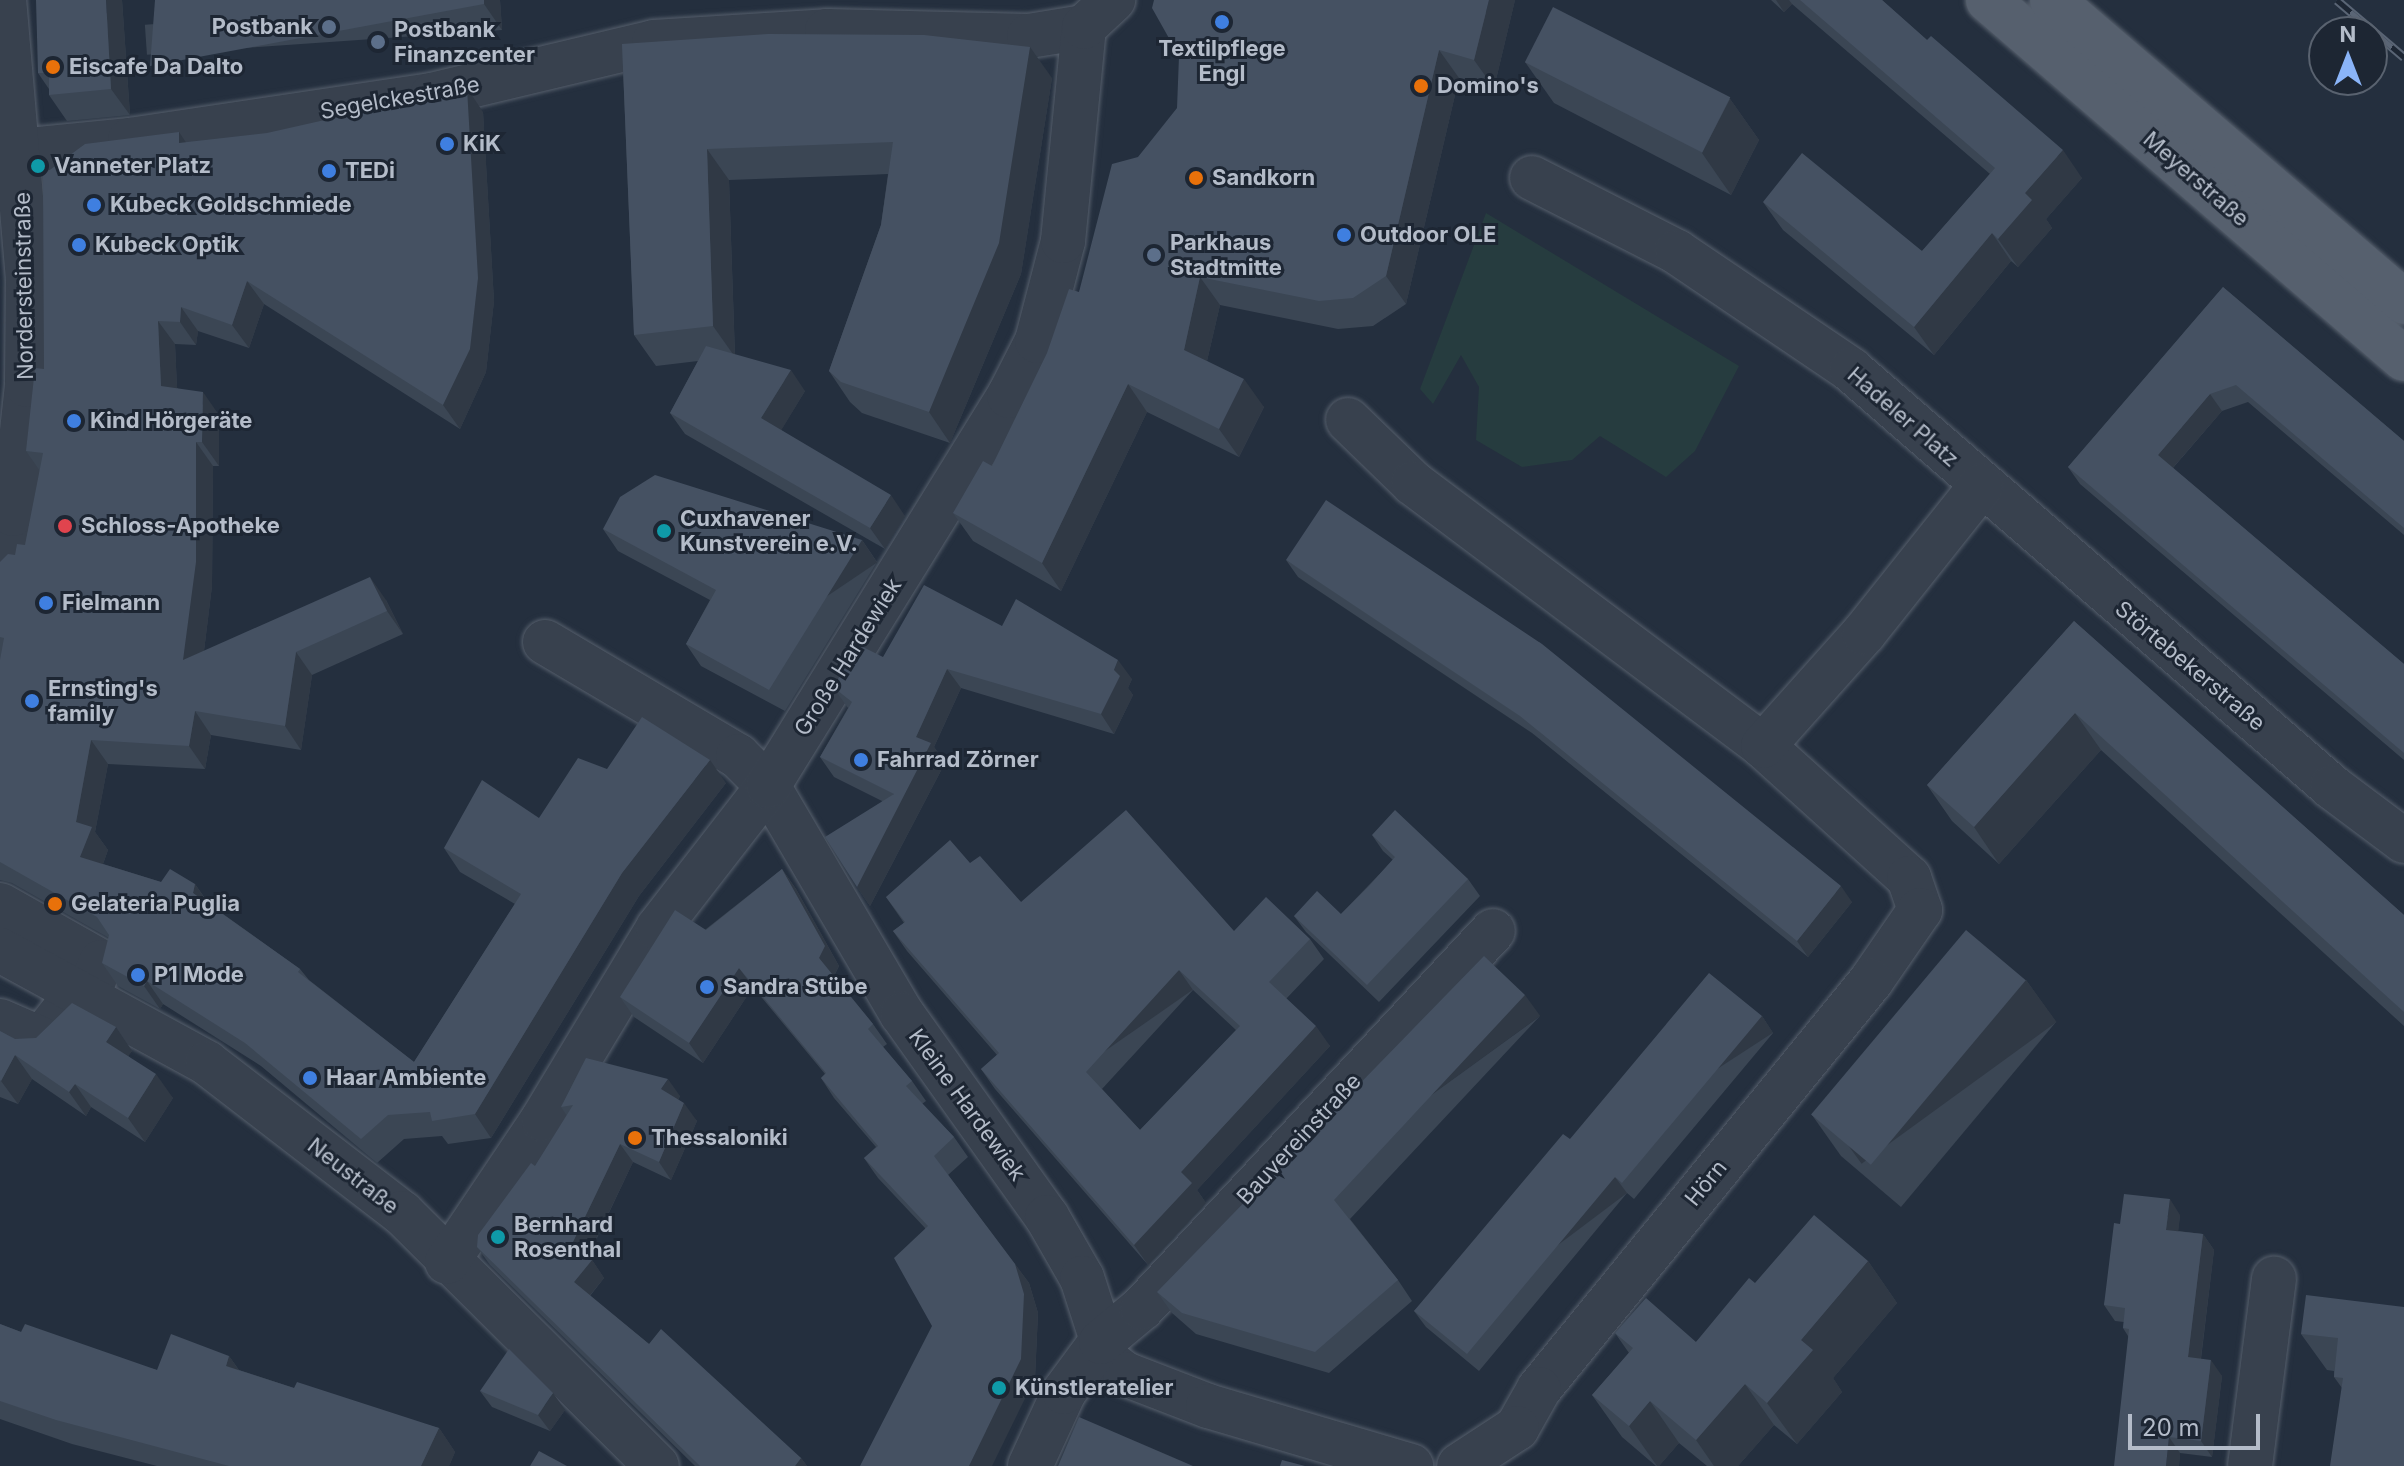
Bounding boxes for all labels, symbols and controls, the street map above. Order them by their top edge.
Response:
marker: Textilpflege Engl [1213,13,1231,31]
place label: Postbank [212,14,313,40]
place label: Postbank Finanzcenter [394,16,535,68]
north arrow [2308,16,2388,96]
marker: Postbank [320,18,338,36]
text: N [2340,21,2356,47]
marker: Postbank Finanzcenter [369,33,387,51]
place label: Textilpflege Engl [1158,35,1286,86]
place label: Eiscafe Da Dalto [69,54,243,80]
marker: Eiscafe Da Dalto [44,58,62,76]
street label: Segelckestraße [318,71,482,125]
place label: Domino's [1437,73,1539,99]
marker: Domino's [1412,77,1430,95]
street label: Meyerstraße [2138,126,2254,232]
place label: KiK [463,131,501,157]
marker: KiK [438,135,456,153]
place label: Vanneter Platz [54,153,211,179]
marker: Vanneter Platz [29,157,47,175]
place label: TEDi [345,158,395,184]
marker: TEDi [320,162,338,180]
place label: Sandkorn [1212,165,1315,191]
marker: Sandkorn [1187,169,1205,187]
street label: Nordersteinstraße [9,192,39,380]
place label: Kubeck Goldschmiede [110,192,352,218]
marker: Kubeck Goldschmiede [85,196,103,214]
place label: Outdoor OLE [1360,222,1496,248]
marker: Outdoor OLE [1335,226,1353,244]
place label: Parkhaus Stadtmitte [1170,229,1282,280]
place label: Kubeck Optik [95,232,239,258]
marker: Kubeck Optik [70,236,88,254]
marker: Parkhaus Stadtmitte [1145,246,1163,264]
street label: Hadeler Platz [1842,362,1964,472]
place label: Kind Hörgeräte [90,408,252,434]
marker: Kind Hörgeräte [65,412,83,430]
place label: Cuxhavener Kunstverein e.V. [680,505,858,556]
place label: Schloss-Apotheke [81,513,280,539]
marker: Schloss-Apotheke [56,517,74,535]
marker: Cuxhavener Kunstverein e.V. [655,522,673,540]
street label: Große Hardewiek [789,573,907,741]
place label: Fielmann [62,590,160,616]
marker: Fielmann [37,594,55,612]
street label: Störtebekerstraße [2110,596,2270,736]
place label: Ernsting's family [48,675,158,726]
marker: Ernsting's family [23,692,41,710]
place label: Fahrrad Zörner [877,747,1039,773]
marker: Fahrrad Zörner [852,751,870,769]
place label: Gelateria Puglia [71,891,240,917]
marker: Gelateria Puglia [46,895,64,913]
place label: P1 Mode [154,962,244,988]
marker: P1 Mode [129,966,147,984]
place label: Sandra Stübe [723,974,868,1000]
marker: Sandra Stübe [698,978,716,996]
street label: Kleine Hardewiek [903,1024,1031,1186]
place label: Haar Ambiente [326,1065,486,1091]
street label: Bauvereinstraße [1232,1068,1366,1210]
marker: Haar Ambiente [301,1069,319,1087]
place label: Thessaloniki [651,1125,788,1151]
marker: Thessaloniki [626,1129,644,1147]
street label: Neustraße [302,1132,404,1220]
street label: Hörn [1680,1155,1732,1211]
place label: Bernhard Rosenthal [514,1211,621,1262]
marker: Bernhard Rosenthal [489,1228,507,1246]
place label: Künstleratelier [1015,1375,1173,1401]
marker: Künstleratelier [990,1379,1008,1397]
scale bar [2132,1398,2264,1448]
text: 20 m [2142,1413,2200,1442]

